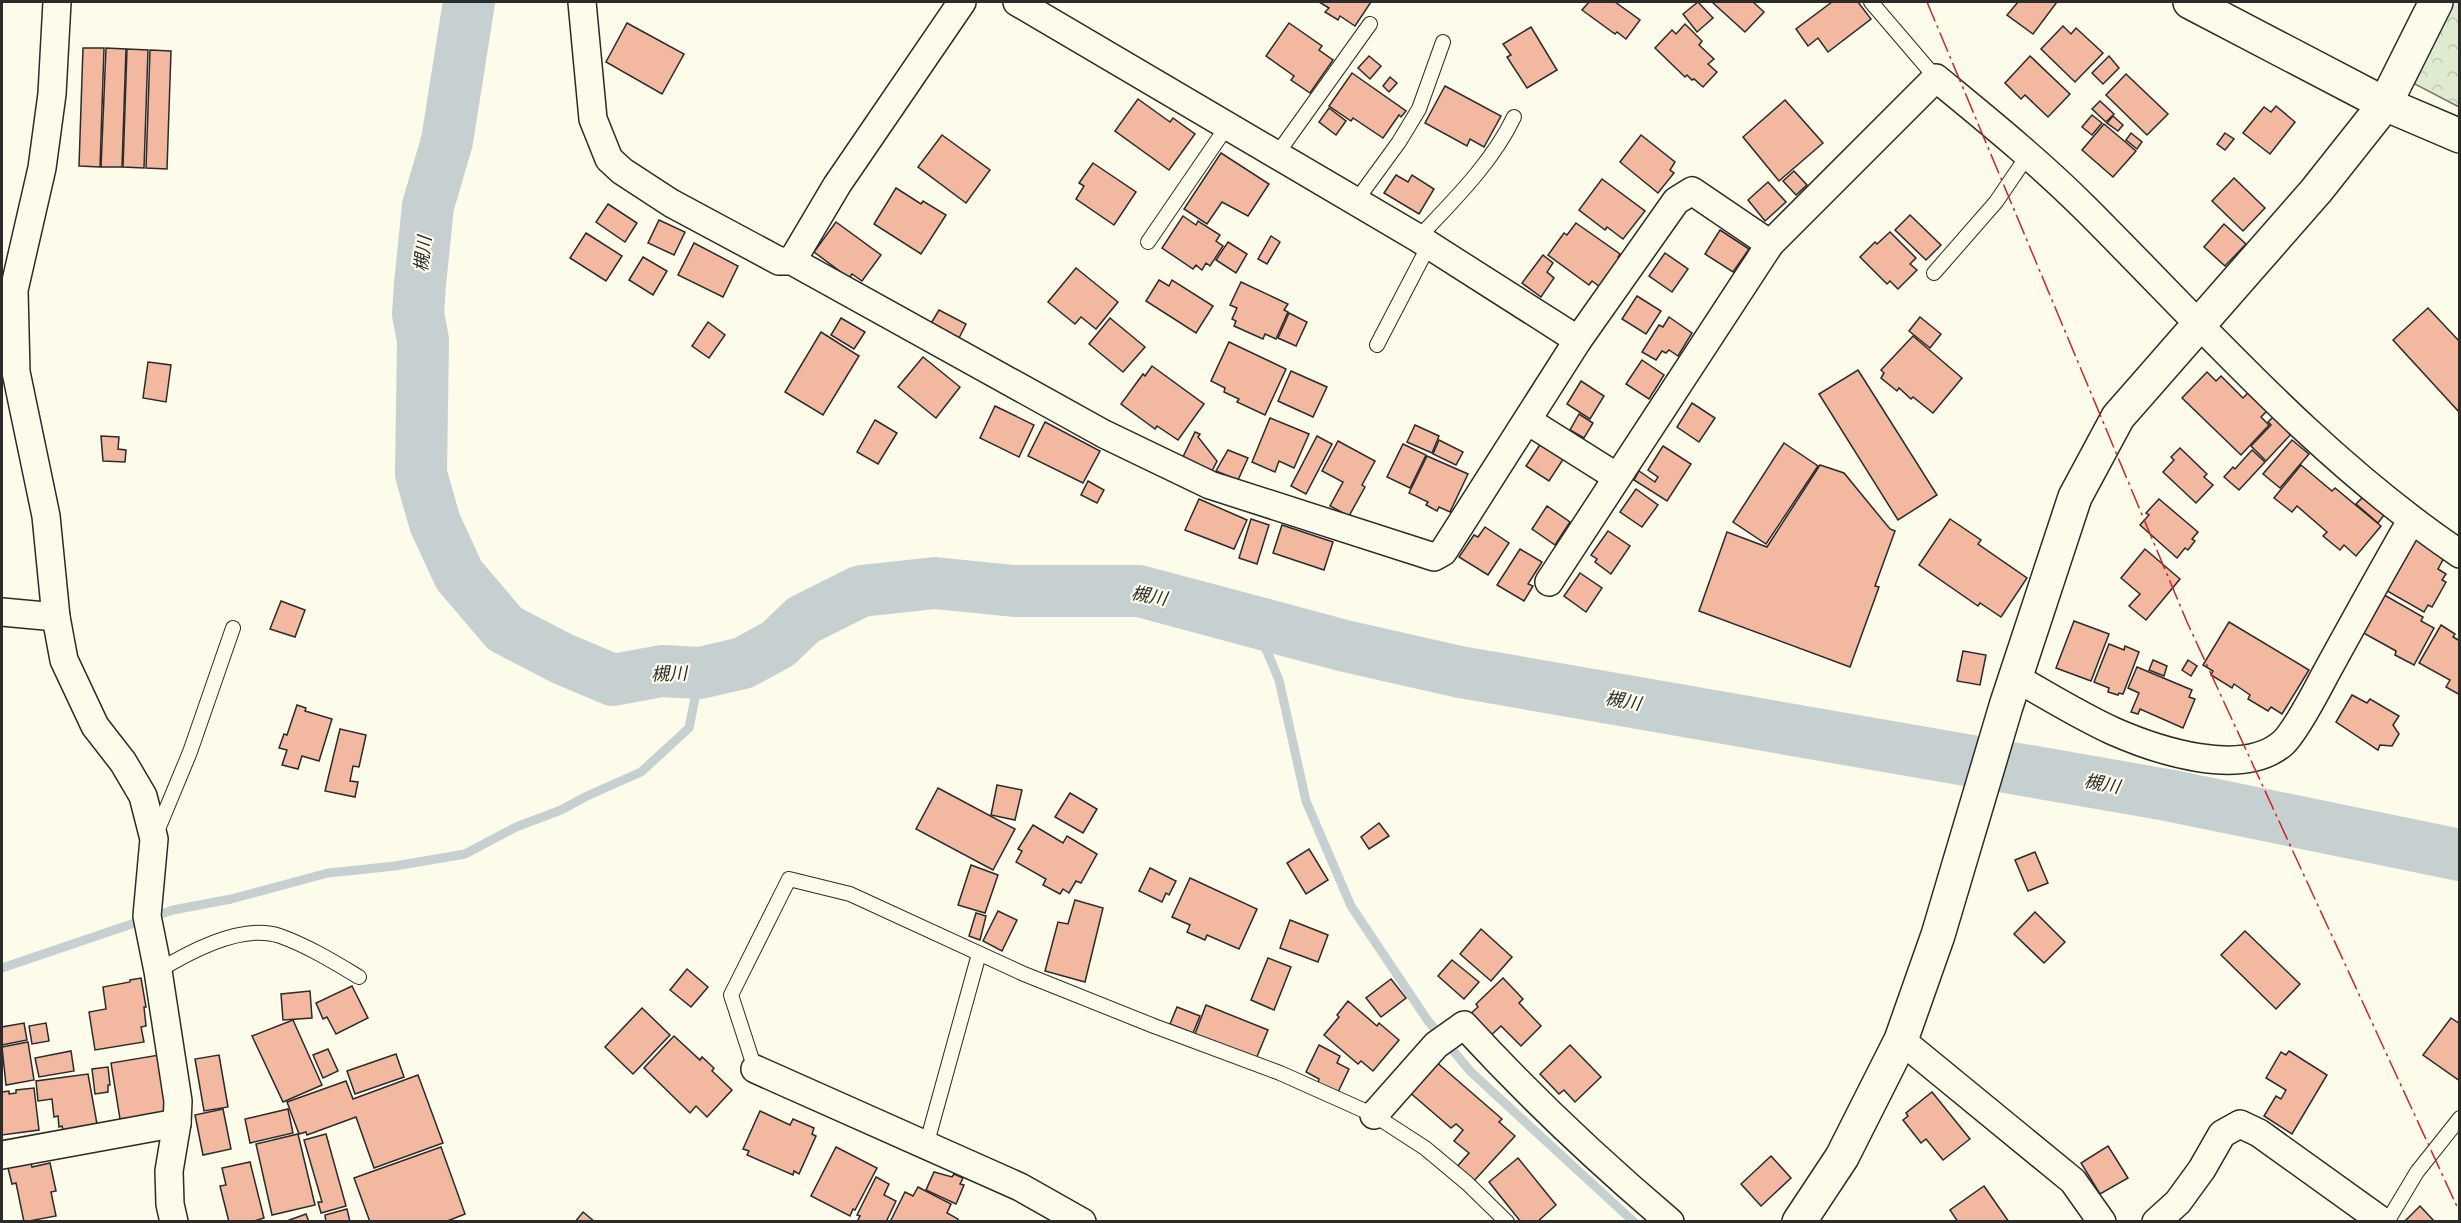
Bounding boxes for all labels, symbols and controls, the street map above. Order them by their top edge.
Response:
water label: 槻川 [410,233,436,273]
water label: 槻川 [1129,582,1171,610]
water label: 槻川 [651,662,689,686]
water label: 槻川 [1603,687,1645,715]
water label: 槻川 [2082,770,2124,798]

